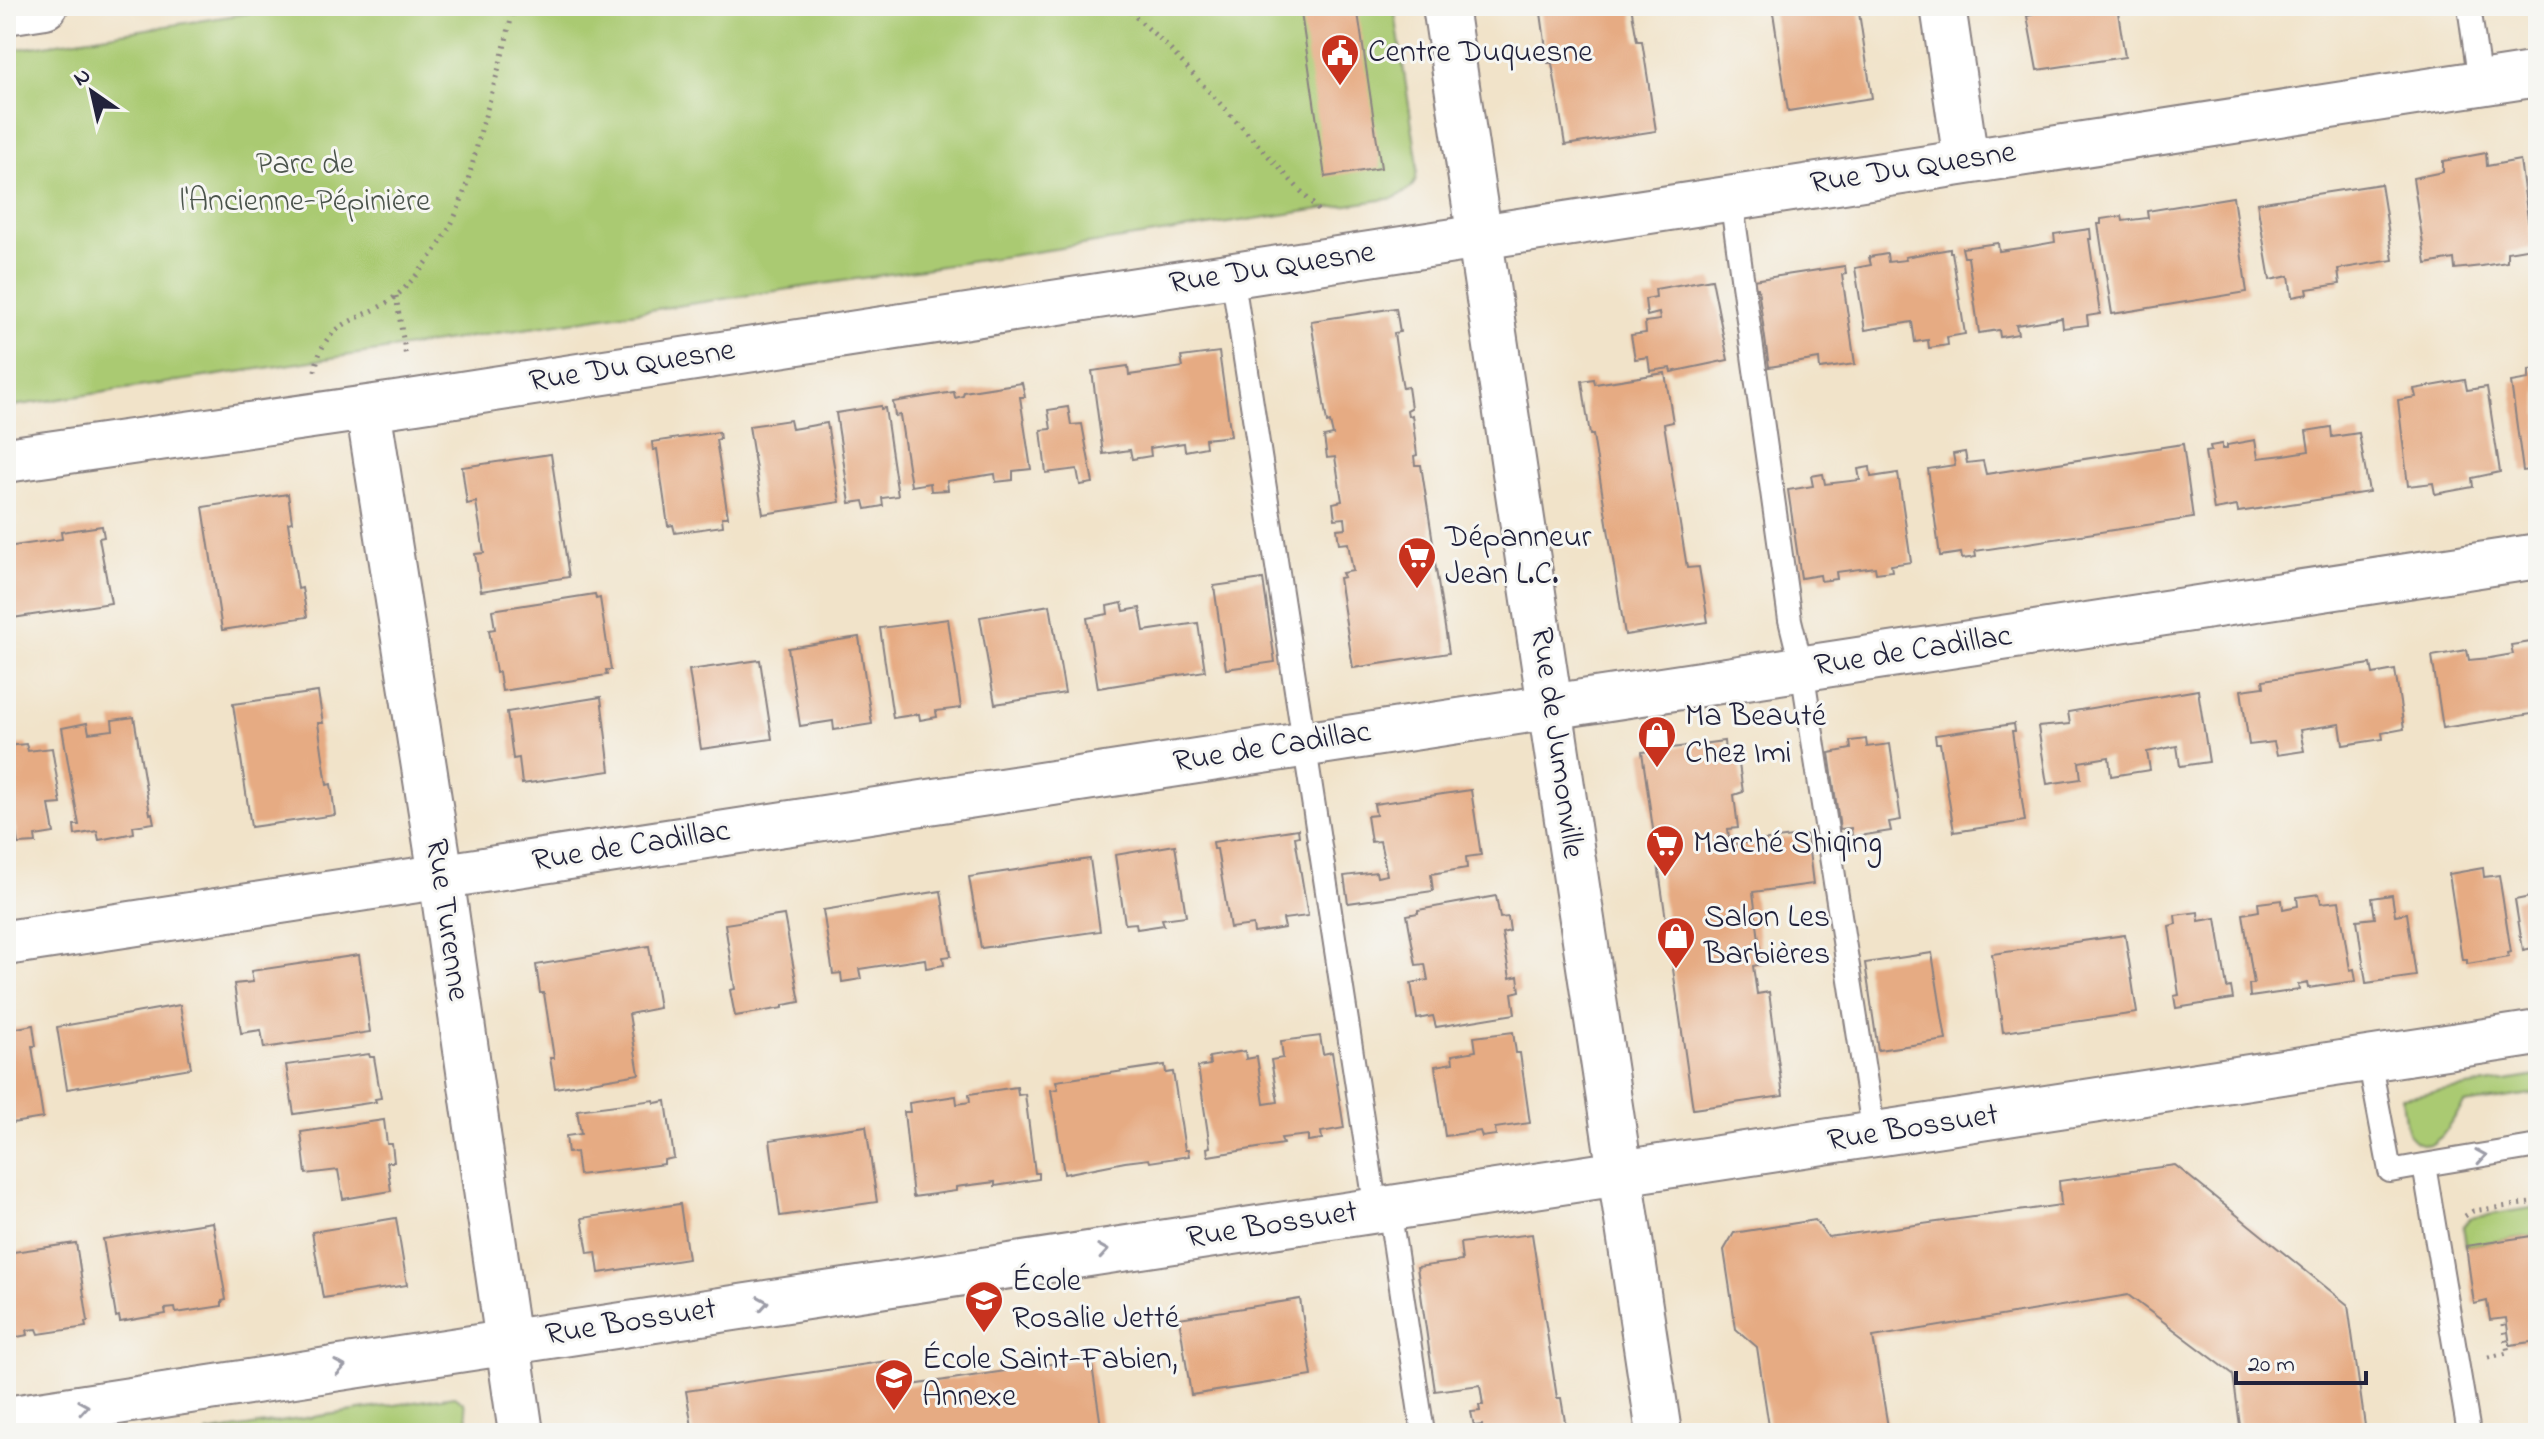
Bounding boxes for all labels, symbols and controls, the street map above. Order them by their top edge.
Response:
place label: Centre Duquesne [1368,30,1593,77]
public building icon: Centre Duquesne [1319,32,1361,87]
north arrow [52,52,132,132]
text: N [67,60,98,95]
street label: Rue Du Quesne [1807,129,2020,208]
park label: Parc de l'Ancienne-Pépinière [180,142,431,226]
street label: Rue Du Quesne [1166,229,1379,308]
street label: Rue Du Quesne [526,327,739,406]
place label: Dépanneur Jean L.C. [1444,515,1592,599]
supermarket icon: Dépanneur Jean L.C. [1396,535,1438,590]
street label: Rue de Cadillac [1811,613,2016,691]
street label: Rue de Jumonville [1517,624,1596,862]
place label: Ma Beauté Chez Imi [1685,694,1827,778]
street label: Rue de Cadillac [1170,709,1375,787]
shop icon: Ma Beauté Chez Imi [1636,714,1678,769]
street label: Rue de Cadillac [529,808,734,886]
place label: Marché Shiqing [1693,821,1882,868]
supermarket icon: Marché Shiqing [1644,823,1686,878]
street label: Rue Turenne [411,836,481,1005]
place label: Salon Les Barbières [1703,895,1830,979]
shop icon: Salon Les Barbières [1655,915,1697,970]
street label: Rue Bossuet [1824,1092,2002,1166]
one-way arrow [2474,1148,2488,1165]
street label: Rue Bossuet [1183,1189,1361,1263]
one-way arrow [1096,1243,1110,1260]
place label: École Rosalie Jetté [1012,1259,1180,1343]
school or university icon: École Rosalie Jetté [963,1279,1005,1334]
street label: Rue Bossuet [542,1286,720,1360]
one-way arrow [756,1295,770,1312]
scale bar [2236,1335,2366,1385]
place label: École Saint-Fabien, Annexe [922,1337,1177,1421]
text: 20 m [2248,1348,2295,1383]
school or university icon: École Saint-Fabien, Annexe [873,1357,915,1412]
one-way arrow [333,1360,347,1377]
one-way arrow [76,1399,90,1416]

